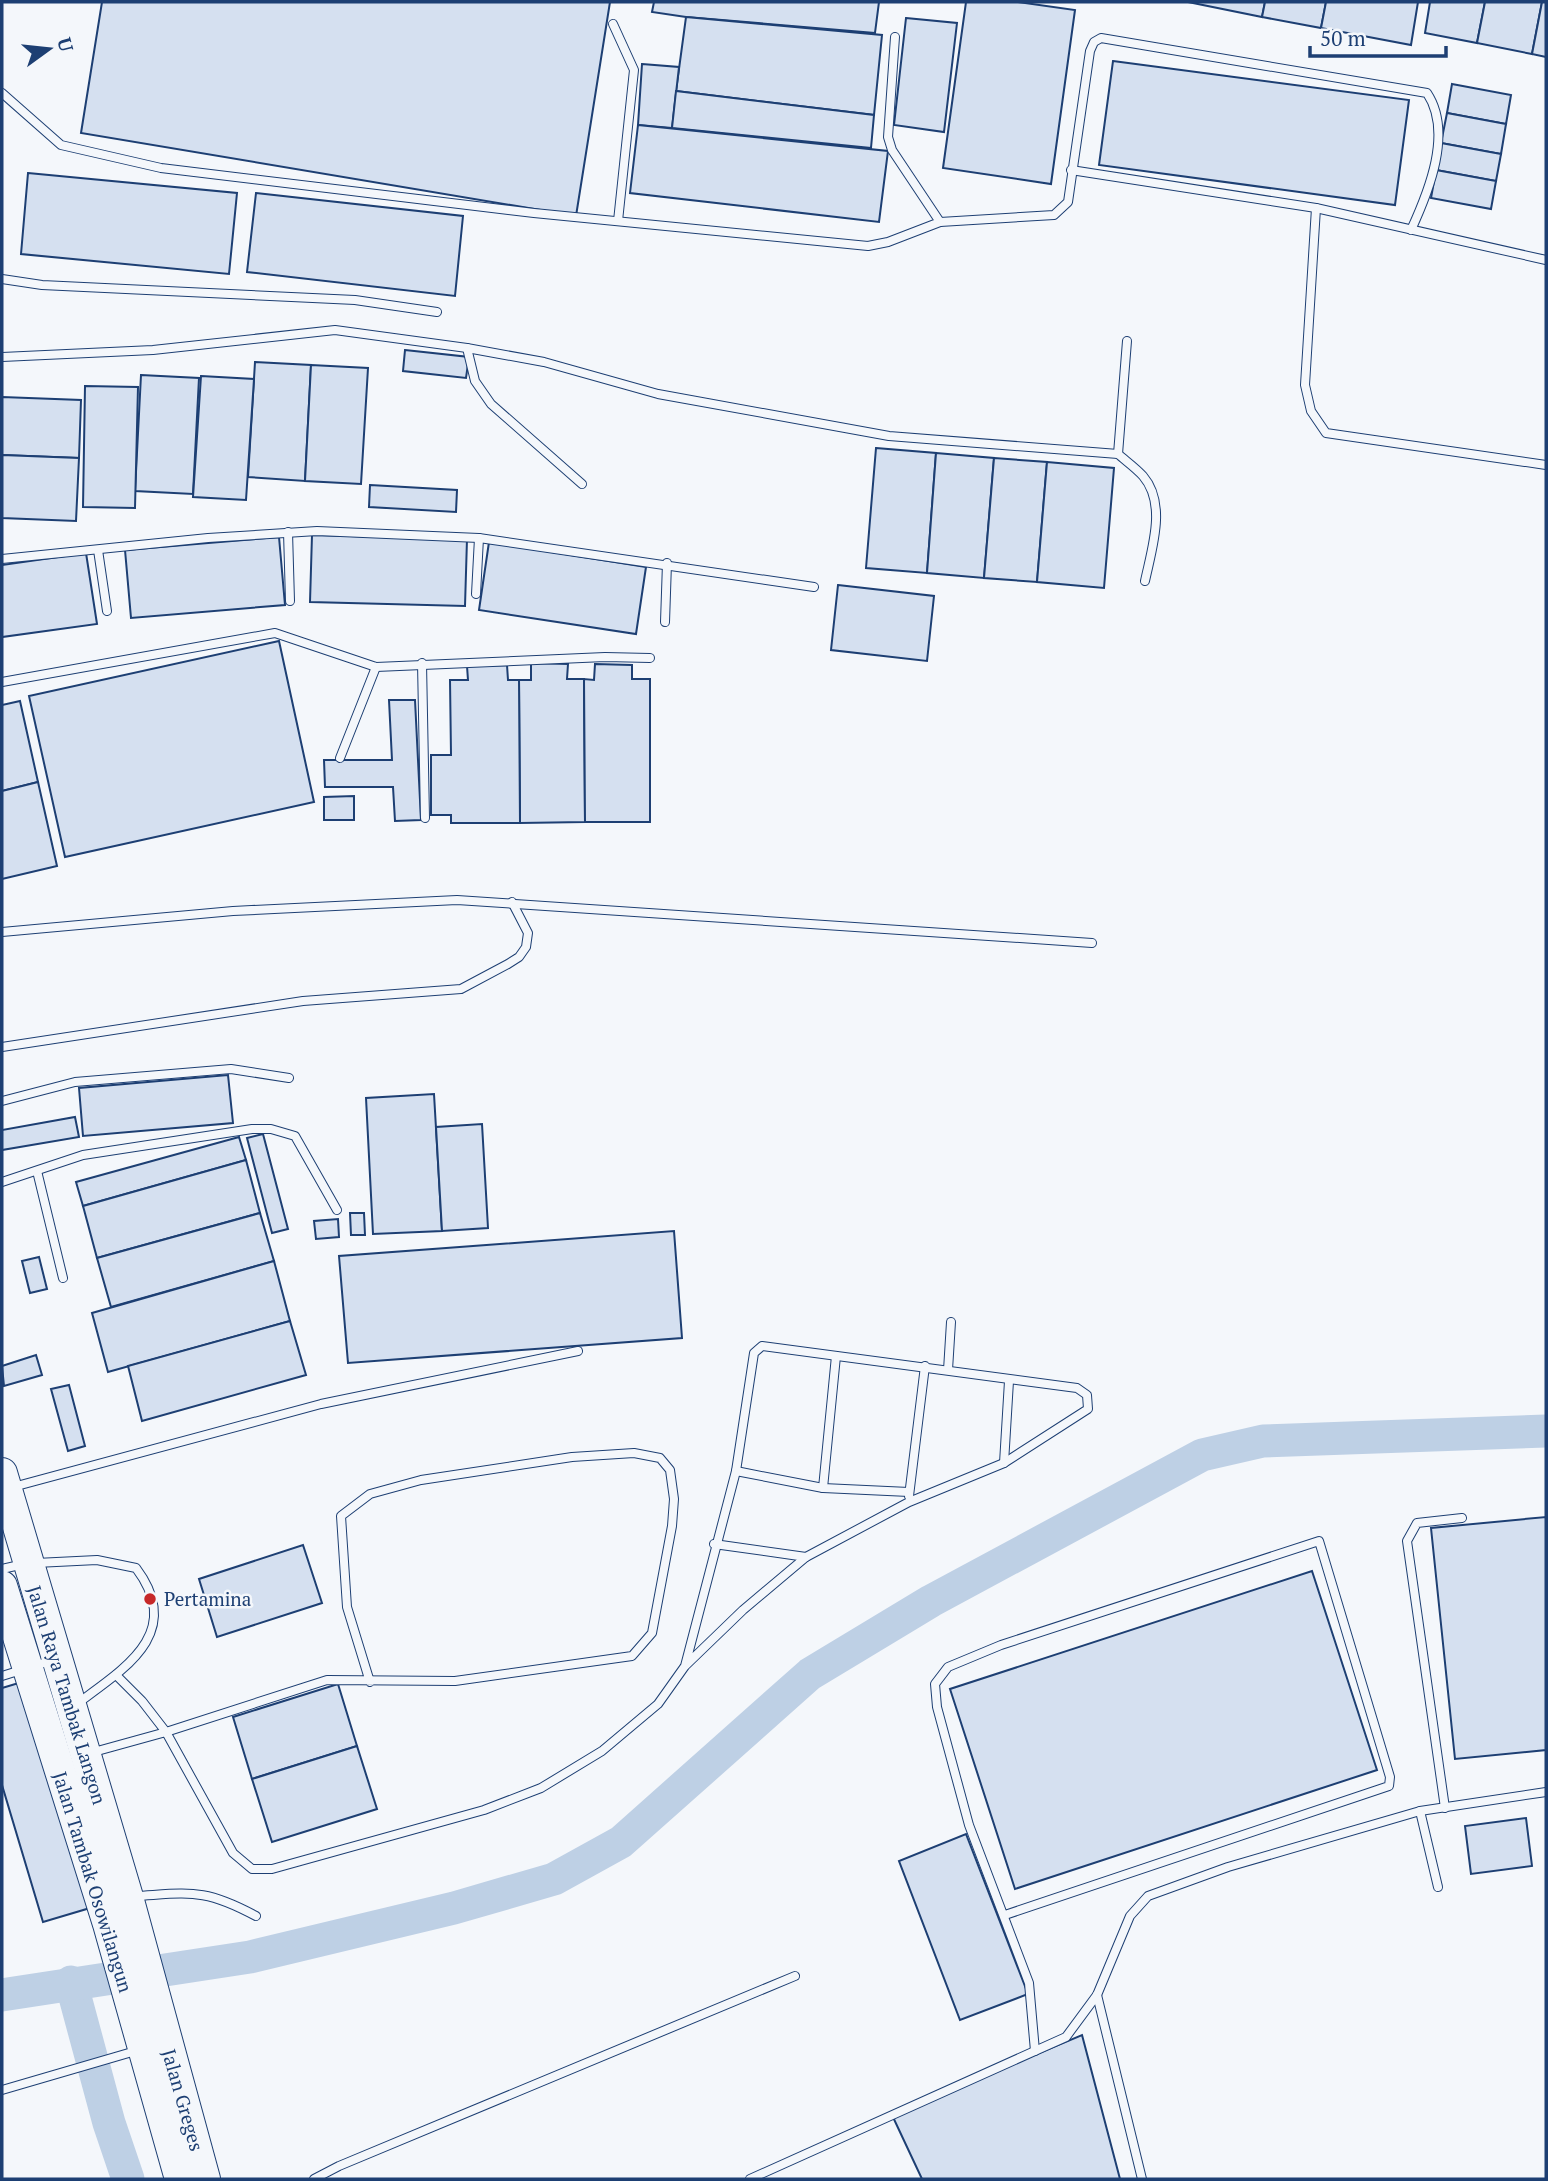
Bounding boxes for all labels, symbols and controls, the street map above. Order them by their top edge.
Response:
north arrow [14,14,84,84]
scale bar [1310,14,1446,58]
text: 50 m [1320,24,1366,52]
text: U [52,35,80,55]
street label: Jalan Raya Tambak Langon [22,1582,113,1807]
place label: Pertamina [164,1586,252,1611]
marker: Pertamina [142,1591,158,1607]
street label: Jalan Tambak Osowilangun [48,1768,139,1995]
street label: Jalan Greges [157,2046,210,2154]

